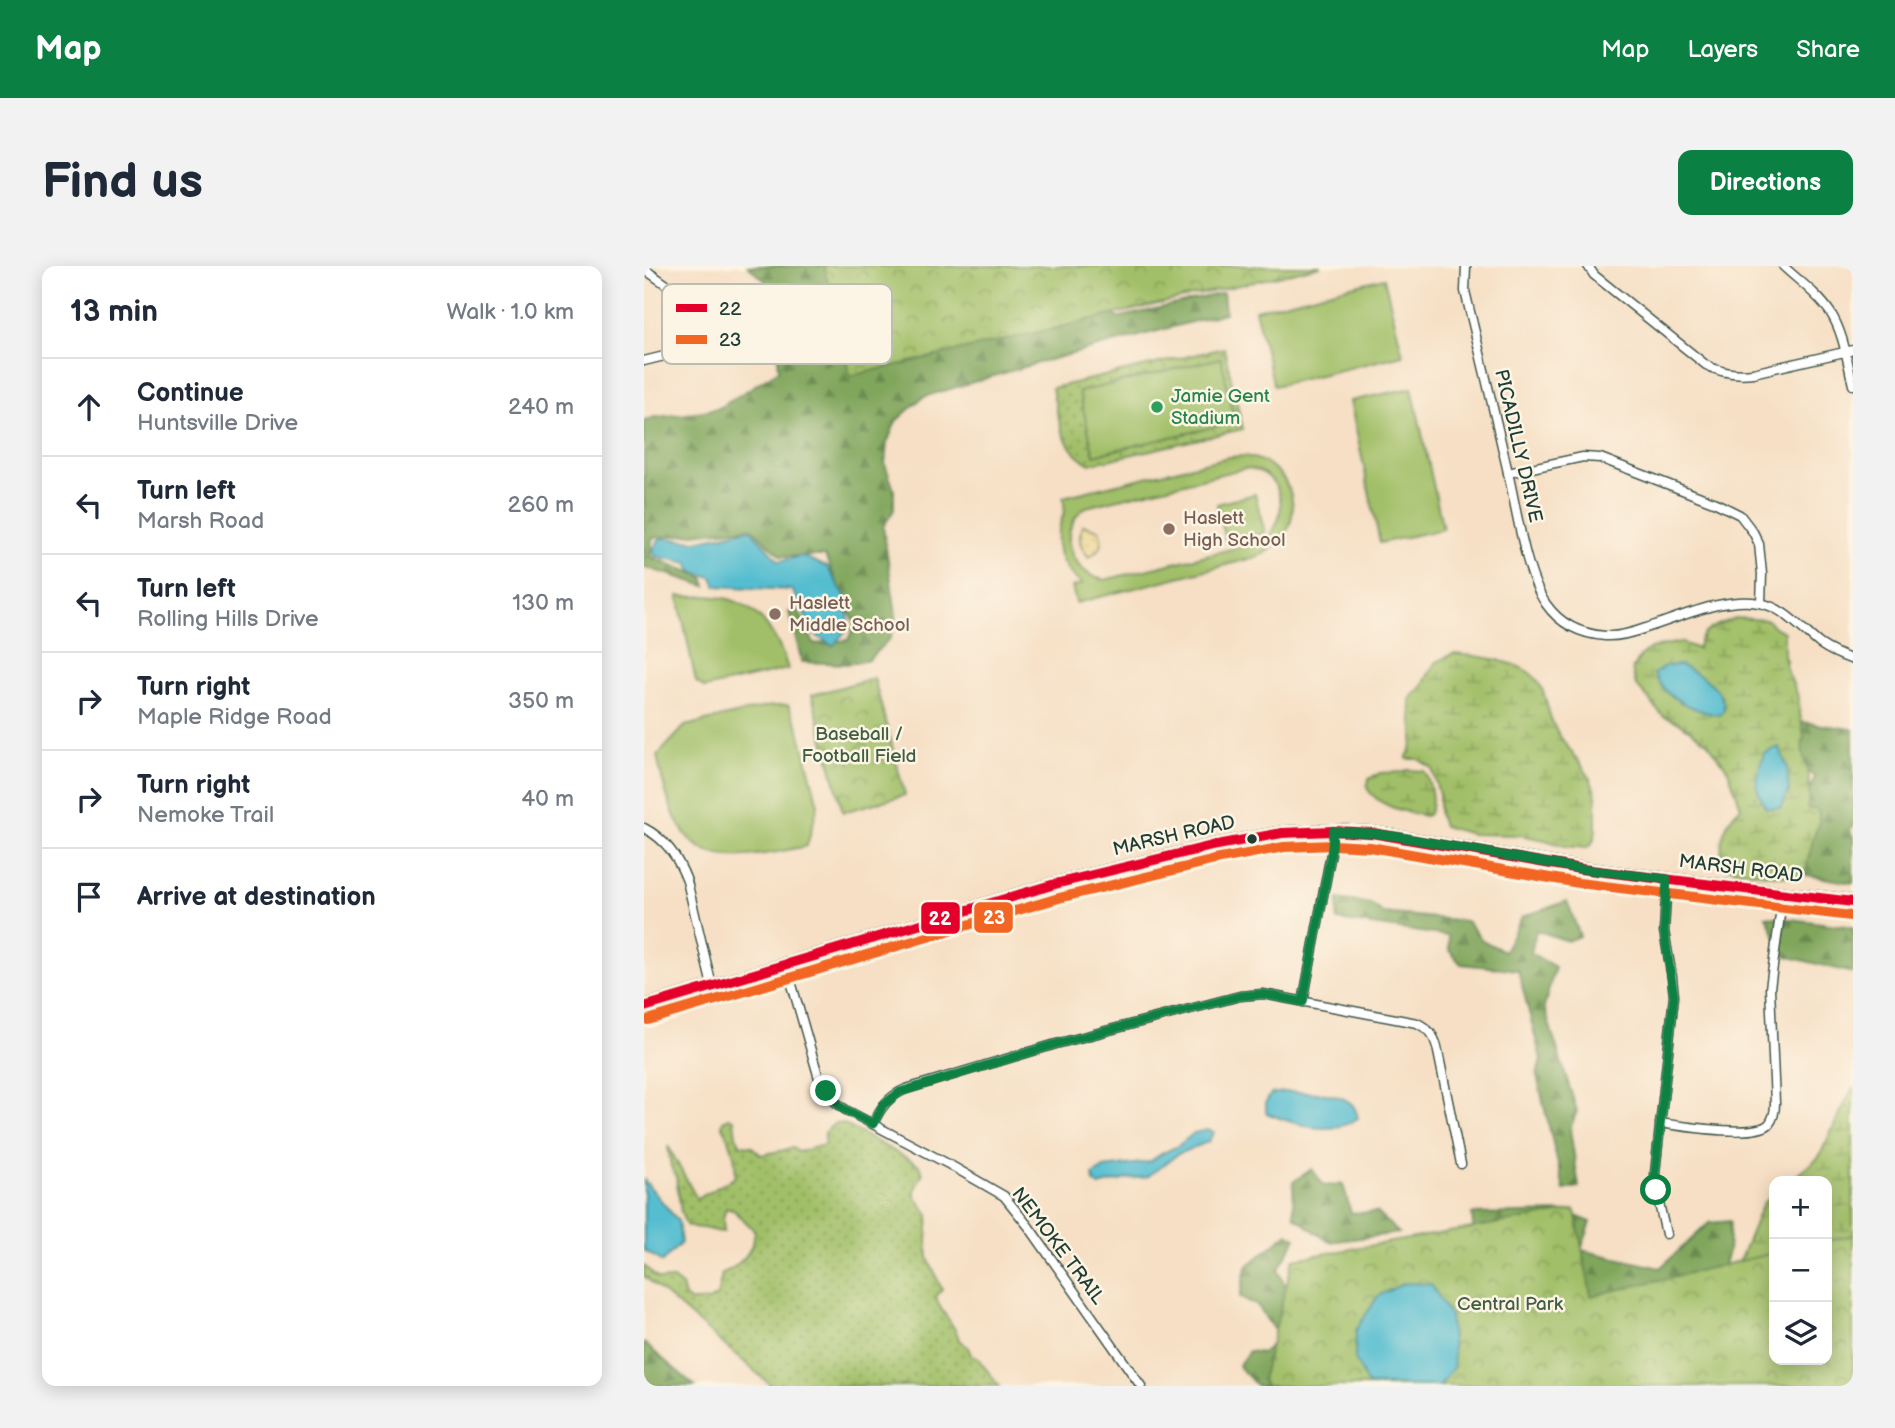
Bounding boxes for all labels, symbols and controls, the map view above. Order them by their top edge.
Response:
text: Map [35,29,101,69]
text: Map [1601,35,1649,64]
text: Layers [1687,35,1758,64]
text: Share [1796,35,1860,64]
button: Directions [1678,150,1853,215]
text: Find us [42,153,203,212]
legend [662,284,892,364]
text: 13 min [70,294,158,330]
text: Walk · 1.0 km [447,298,574,326]
text: 22 [719,298,742,321]
text: 23 [719,329,742,352]
street label: PICADILLY DRIVE [1489,367,1547,525]
text: Continue [137,378,244,409]
place label: Jamie Gent Stadium [1171,385,1270,430]
icon: ahead [70,388,108,426]
text: 240 m [508,393,574,421]
marker: Jamie Gent Stadium [1149,399,1165,415]
text: Huntsville Drive [137,409,298,437]
text: Turn left [137,476,236,507]
icon: left [70,486,108,524]
text: 260 m [508,491,574,519]
text: Marsh Road [137,507,264,535]
place label: Haslett High School [1183,507,1286,552]
marker: Haslett High School [1161,521,1177,537]
text: Turn left [137,574,236,605]
icon: left [70,584,108,622]
text: 130 m [512,589,574,617]
place label: Haslett Middle School [789,592,910,637]
text: Rolling Hills Drive [137,605,319,633]
marker: Haslett Middle School [767,606,783,622]
text: Turn right [137,672,250,703]
icon: right [70,682,108,720]
text: 350 m [508,687,574,715]
text: Maple Ridge Road [137,703,332,731]
park label: Baseball / Football Field [801,723,917,768]
text: Turn right [137,770,250,801]
icon: right [70,780,108,818]
text: 40 m [521,785,574,813]
text: Nemoke Trail [137,801,274,829]
street label: MARSH ROAD [1111,811,1238,861]
unlabelled marker [1245,832,1259,846]
street label: MARSH ROAD [1678,850,1805,888]
icon: arrive [70,878,108,916]
text: Arrive at destination [137,882,376,913]
line badge: 22 [920,901,961,935]
line badge: 23 [973,901,1014,934]
text: 23 [983,907,1005,930]
text: 22 [929,908,952,931]
route end [810,1075,841,1106]
route start [1640,1174,1671,1205]
map controls [1769,1176,1832,1365]
button: + [1769,1176,1832,1239]
street label: NEMOKE TRAIL [1007,1183,1109,1309]
button: − [1769,1239,1832,1302]
park label: Central Park [1457,1293,1564,1316]
button: layers [1769,1302,1832,1365]

